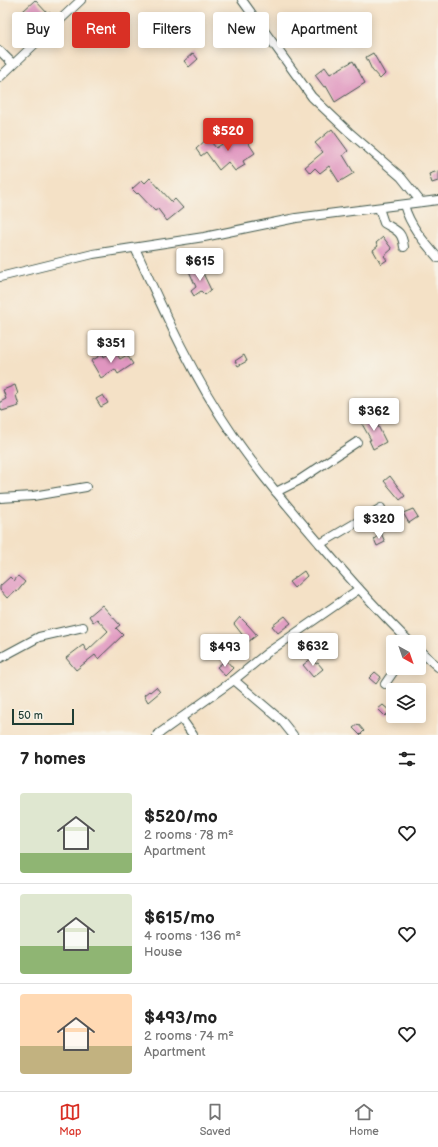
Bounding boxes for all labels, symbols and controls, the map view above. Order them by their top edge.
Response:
chip: Buy [12,12,64,48]
chip: Rent [72,12,130,48]
chip: Filters [138,12,205,48]
chip: New [213,12,269,48]
chip: Apartment [277,12,372,48]
pin: $520 [204,118,252,152]
text: $520 [212,123,244,139]
pin: $615 [176,248,224,282]
text: $615 [185,253,215,269]
pin: $351 [87,330,135,364]
text: $351 [96,335,126,351]
pin: $362 [350,398,398,432]
text: $362 [358,403,390,419]
pin: $320 [355,506,403,540]
text: $320 [363,511,395,527]
pin: $632 [289,633,337,667]
pin: $493 [201,634,249,668]
north arrow [386,635,426,675]
map controls [386,635,426,723]
text: $632 [297,638,329,654]
text: $493 [209,639,241,655]
button: layers [386,683,426,723]
scale bar [12,707,74,726]
text: 50 m [18,709,43,722]
icon: filters [396,748,418,770]
text: 7 homes [20,749,86,769]
text: $520/mo [144,807,218,827]
icon: home [52,809,100,857]
icon: heart [396,822,418,844]
text: 2 rooms · 78 m² [144,827,234,843]
text: Apartment [144,843,205,859]
text: $615/mo [144,908,215,928]
icon: home [52,910,100,958]
icon: heart [396,923,418,945]
text: 4 rooms · 136 m² [144,928,241,944]
text: House [144,944,182,960]
text: $493/mo [144,1008,217,1028]
icon: home [52,1010,100,1058]
icon: heart [396,1023,418,1045]
text: 2 rooms · 74 m² [144,1028,234,1044]
text: Apartment [144,1044,205,1060]
tab: Map [59,1101,81,1138]
tab: Saved [200,1101,231,1138]
tab: Home [349,1101,379,1138]

